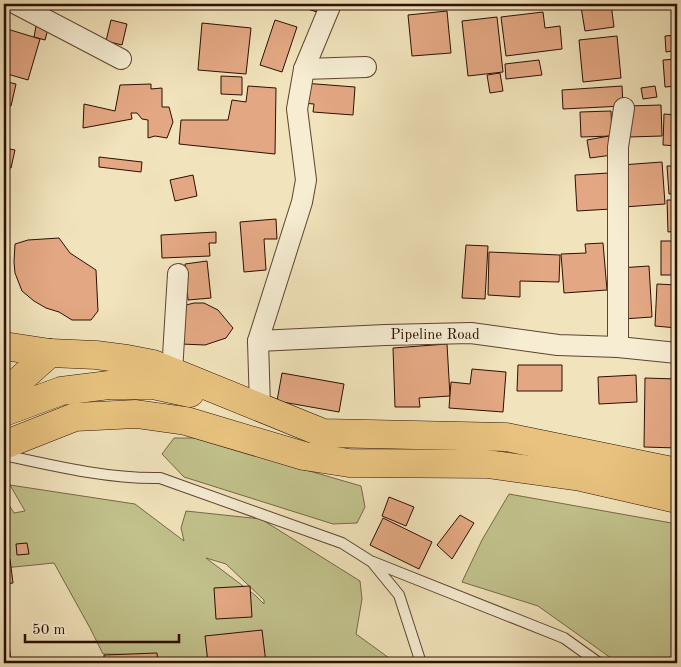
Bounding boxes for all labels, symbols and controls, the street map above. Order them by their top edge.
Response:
street label: Pipeline Road [390,328,480,343]
scale bar [25,612,179,644]
text: 50 m [32,623,66,638]

